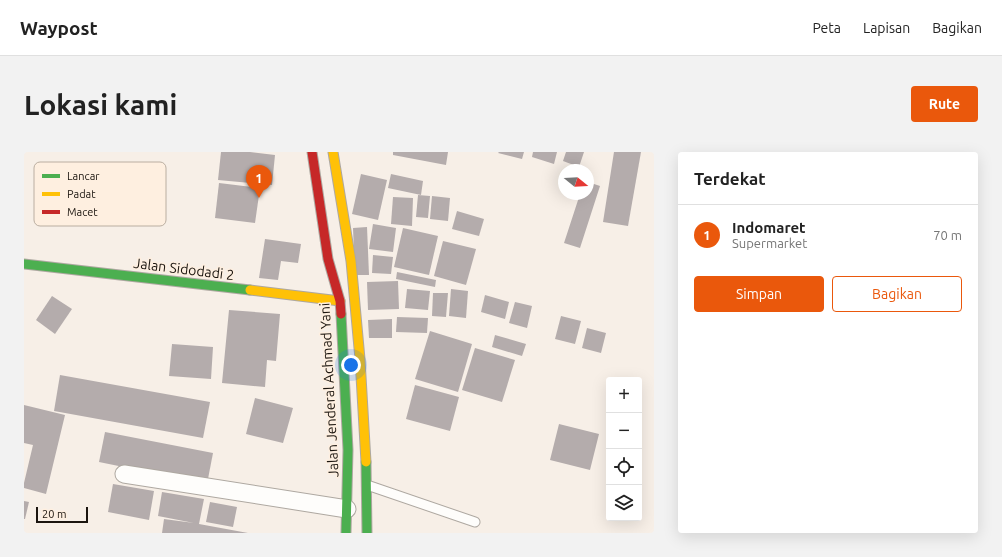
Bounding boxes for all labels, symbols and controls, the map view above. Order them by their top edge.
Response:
text: Waypost [20,17,98,39]
text: Peta [813,20,841,36]
text: Lapisan [863,20,910,36]
text: Bagikan [932,20,982,36]
button: Rute [911,86,978,122]
text: Lokasi kami [24,89,177,120]
legend [34,162,166,226]
north arrow [558,164,594,200]
pin: 1 [246,165,272,198]
text: Terdekat [694,169,766,188]
text: Lancar [67,170,100,182]
text: Padat [67,188,96,200]
text: Macet [67,206,98,218]
text: Indomaret [732,219,806,236]
text: 1 [703,228,711,242]
text: 70 m [933,228,962,242]
text: Supermarket [732,236,807,250]
street label: Jalan Sidodadi 2 [133,255,235,283]
button: Simpan [694,276,824,312]
button: Bagikan [832,276,962,312]
street label: Jalan Jenderal Achmad Yani [316,302,342,478]
your location [341,355,361,375]
map controls [606,377,642,521]
button: + [606,377,642,413]
button: − [606,413,642,449]
button: locate [606,449,642,485]
button: layers [606,485,642,521]
scale bar [36,505,88,524]
text: 20 m [42,508,66,520]

